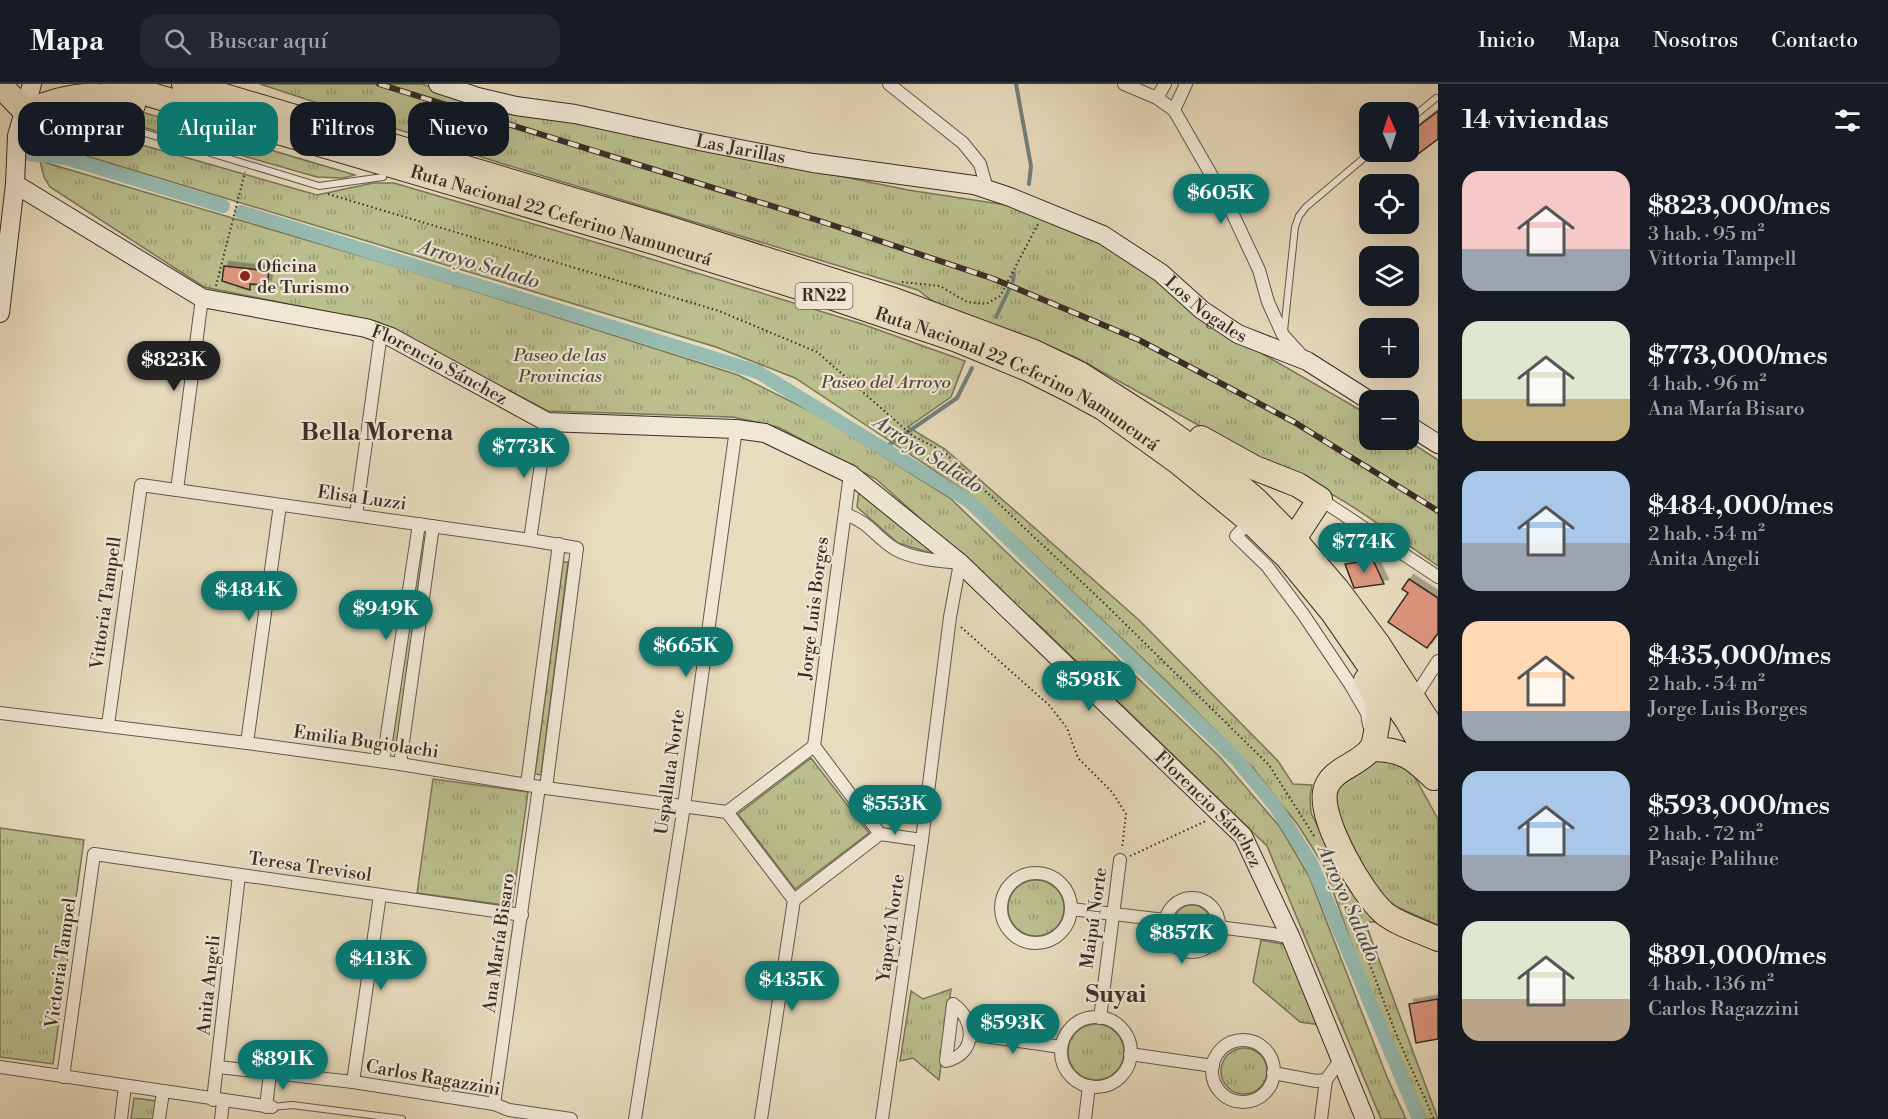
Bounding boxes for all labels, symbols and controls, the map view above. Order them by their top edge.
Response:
search box [140,14,560,68]
text: Mapa [30,24,104,59]
icon: search [161,25,194,58]
text: Buscar aquí [209,28,328,55]
text: Inicio [1478,28,1535,54]
text: Mapa [1568,28,1620,54]
text: Nosotros [1653,28,1738,54]
text: Contacto [1771,28,1858,54]
chip: Comprar [18,102,145,156]
chip: Alquilar [157,102,278,156]
chip: Filtros [290,102,396,156]
chip: Nuevo [408,102,509,156]
north arrow [1359,102,1419,162]
map controls [1359,102,1419,450]
text: 14 viviendas [1462,104,1609,136]
icon: filters [1831,104,1864,137]
street label: Las Jarillas [694,129,788,169]
street label: Ruta Nacional 22 Ceferino Namuncurá [408,160,716,271]
pin: $605K [1179,174,1263,225]
button: locate [1359,174,1419,234]
text: $605K [1187,181,1255,206]
text: $823,000/mes [1648,190,1830,222]
icon: home [1510,195,1582,267]
text: 3 hab. · 95 m² [1648,222,1764,247]
water label: Arroyo Salado [414,234,542,295]
button: layers [1359,246,1419,306]
text: Vittoria Tampell [1648,247,1797,272]
place label: Oficina de Turismo [257,255,349,299]
marker: Oficina de Turismo [238,269,252,283]
street label: Los Nogales [1160,271,1250,348]
road number: RN22 [796,283,852,309]
street label: Ruta Nacional 22 Ceferino Namuncurá [872,302,1164,457]
button: + [1359,318,1419,378]
street label: Florencio Sánchez [368,319,512,410]
text: $773,000/mes [1648,340,1828,372]
pin: $823K [132,341,216,392]
park label: Paseo de las Provincias [512,344,607,388]
icon: home [1510,345,1582,417]
text: $823K [141,348,207,373]
park label: Paseo del Arroyo [820,371,951,394]
text: 4 hab. · 96 m² [1648,372,1766,397]
button: − [1359,390,1419,450]
text: Ana María Bisaro [1648,397,1805,422]
water label: Arroyo Salado [867,409,987,500]
district label: Bella Morena [301,418,454,448]
pin: $773K [482,428,566,479]
text: $773K [492,435,556,460]
street label: Elisa Luzzi [316,480,408,516]
text: $484,000/mes [1648,490,1834,522]
icon: home [1510,495,1582,567]
text: 2 hab. · 54 m² [1648,522,1765,547]
pin: $774K [1322,523,1406,574]
text: $774K [1332,530,1396,555]
street label: Vittoria Tampell [85,535,127,672]
street label: Jorge Luis Borges [794,535,834,682]
text: Anita Angeli [1648,547,1760,572]
pin: $484K [207,571,291,622]
text: $484K [215,578,283,603]
pin: $949K [344,590,428,641]
text: $949K [353,597,419,622]
pin: $665K [644,627,728,678]
text: $665K [653,634,719,659]
text: $435,000/mes [1648,640,1831,672]
icon: home [1510,645,1582,717]
pin: $598K [1047,661,1131,712]
text: $598K [1056,668,1122,693]
text: 2 hab. · 54 m² [1648,672,1765,697]
text: Jorge Luis Borges [1648,697,1808,722]
street label: Uspallata Norte [650,708,690,836]
street label: Emilia Bugiolachi [292,720,440,764]
street label: Florencio Sánchez [1150,746,1268,871]
pin: $553K [853,785,937,836]
text: $593,000/mes [1648,790,1830,822]
text: $553K [863,792,927,817]
icon: home [1510,795,1582,867]
text: 2 hab. · 72 m² [1648,822,1763,847]
water label: Arroyo Salado [1310,840,1385,966]
street label: Teresa Trevisol [247,847,374,887]
text: Pasaje Palihue [1648,847,1779,872]
street label: Maipú Norte [1075,866,1113,970]
street label: Ana María Bisaro [478,872,520,1015]
street label: Yapeyú Norte [872,872,910,985]
street label: Victoria Tampel [40,896,82,1031]
pin: $857K [1140,914,1224,965]
text: $857K [1150,921,1214,946]
street label: Anita Angeli [192,934,226,1037]
pin: $413K [339,940,423,991]
text: $891,000/mes [1648,940,1827,972]
icon: home [1510,945,1582,1017]
text: $413K [350,947,412,972]
pin: $435K [750,961,834,1012]
text: $435K [759,968,825,993]
text: 4 hab. · 136 m² [1648,972,1774,997]
district label: Suyai [1086,980,1147,1010]
text: Carlos Ragazzini [1648,997,1799,1022]
pin: $593K [971,1004,1055,1055]
text: $593K [980,1011,1046,1036]
pin: $891K [241,1040,325,1091]
text: $891K [252,1047,314,1072]
street label: Carlos Ragazzini [364,1055,502,1101]

